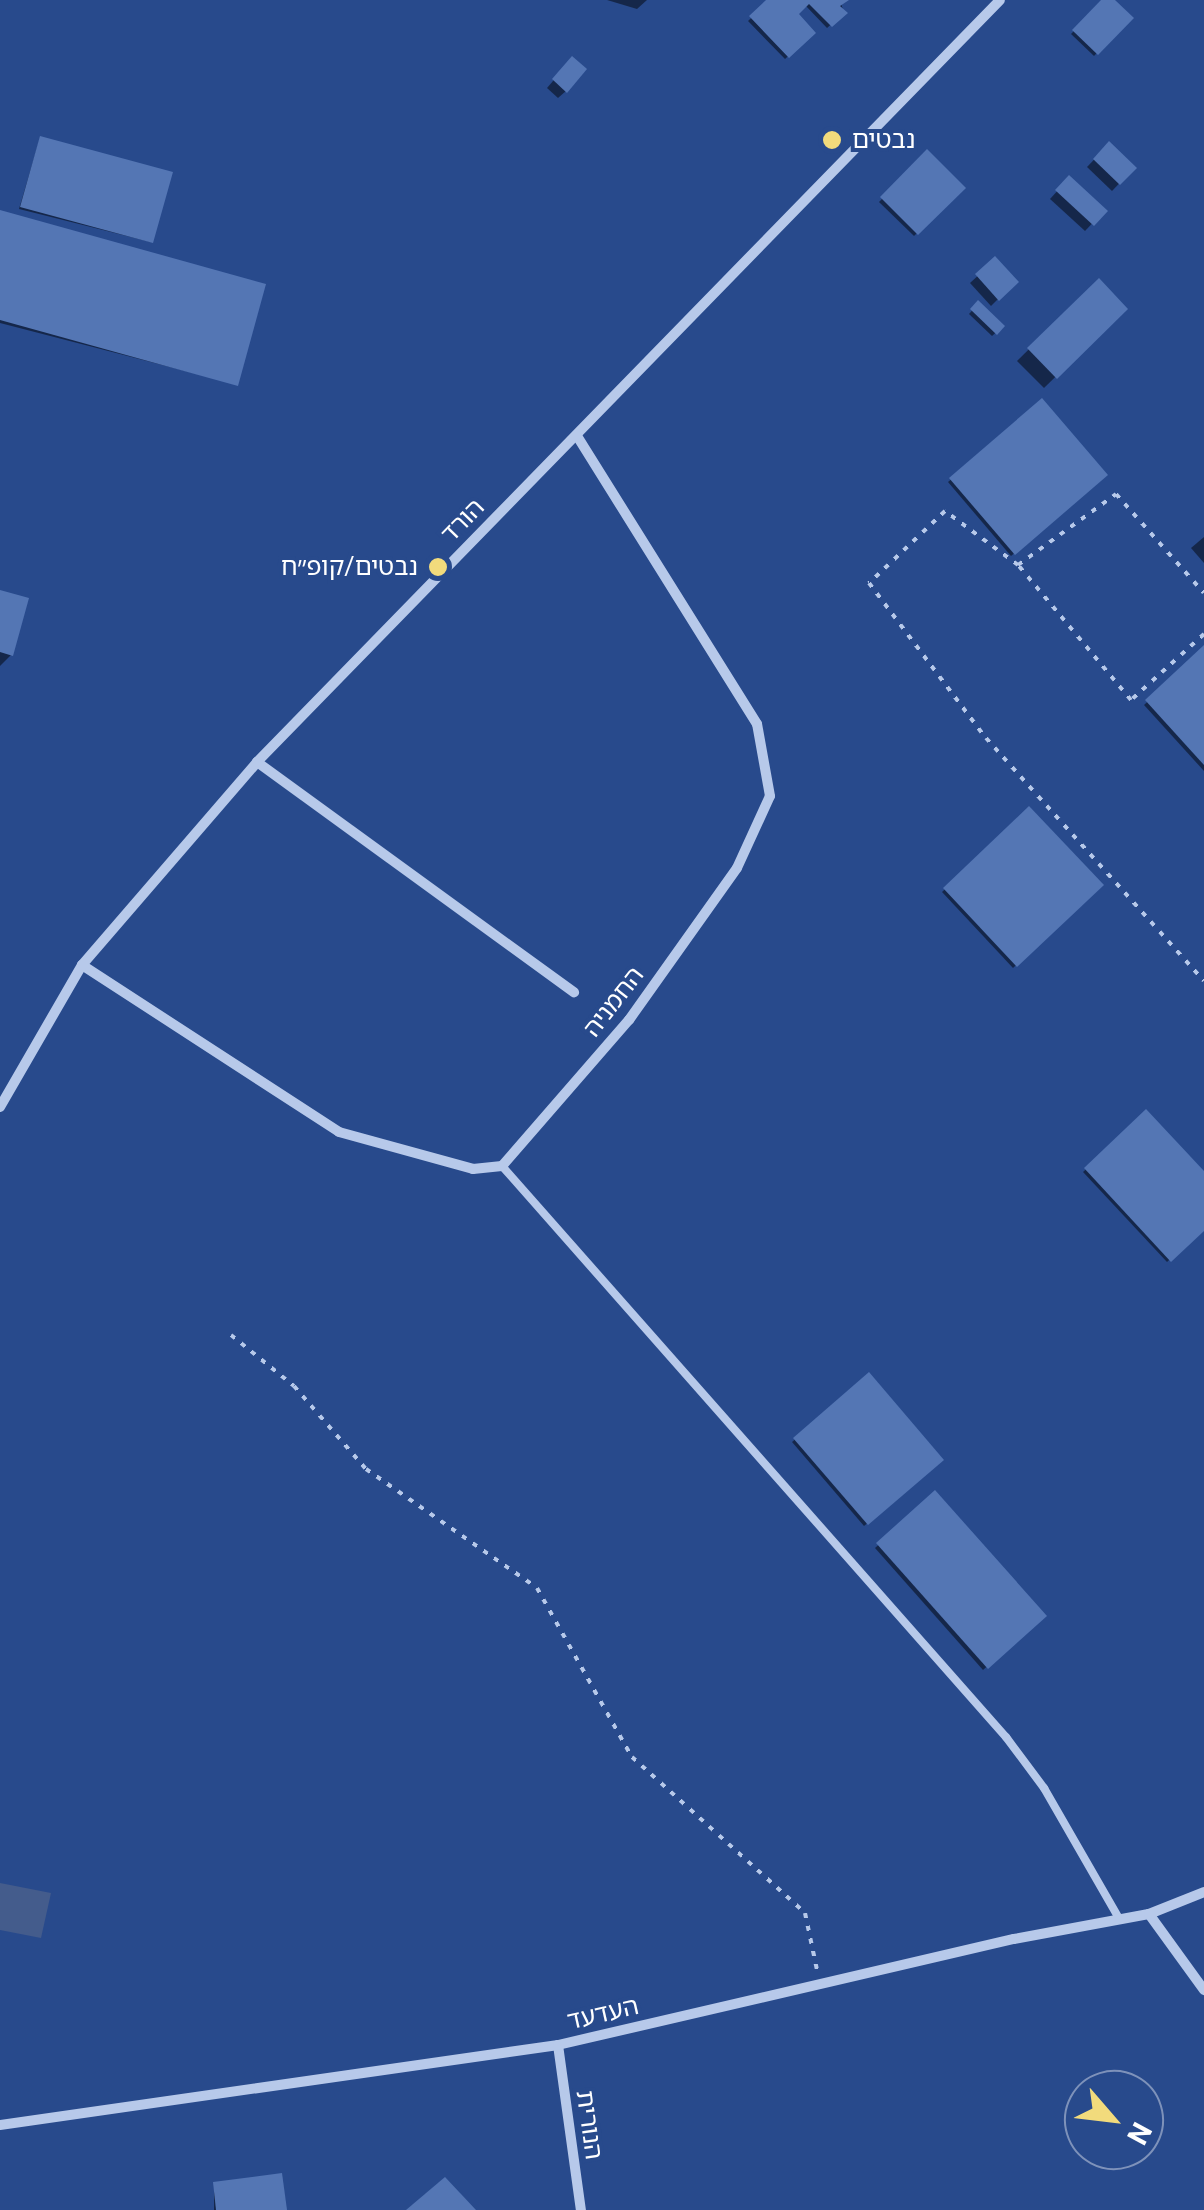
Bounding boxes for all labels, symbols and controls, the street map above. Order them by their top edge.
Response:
place label: נבטים [852,125,915,155]
marker: נבטים [821,129,843,151]
street label: הורד [435,493,491,549]
place label: נבטים/קופ״ח [281,552,418,582]
marker: נבטים/קופ״ח [427,556,449,578]
street label: החמניה [577,961,651,1043]
street label: העדעד [564,1991,642,2037]
north arrow [1064,2070,1164,2170]
street label: הנורית [569,2089,609,2161]
text: N [1120,2117,1158,2150]

